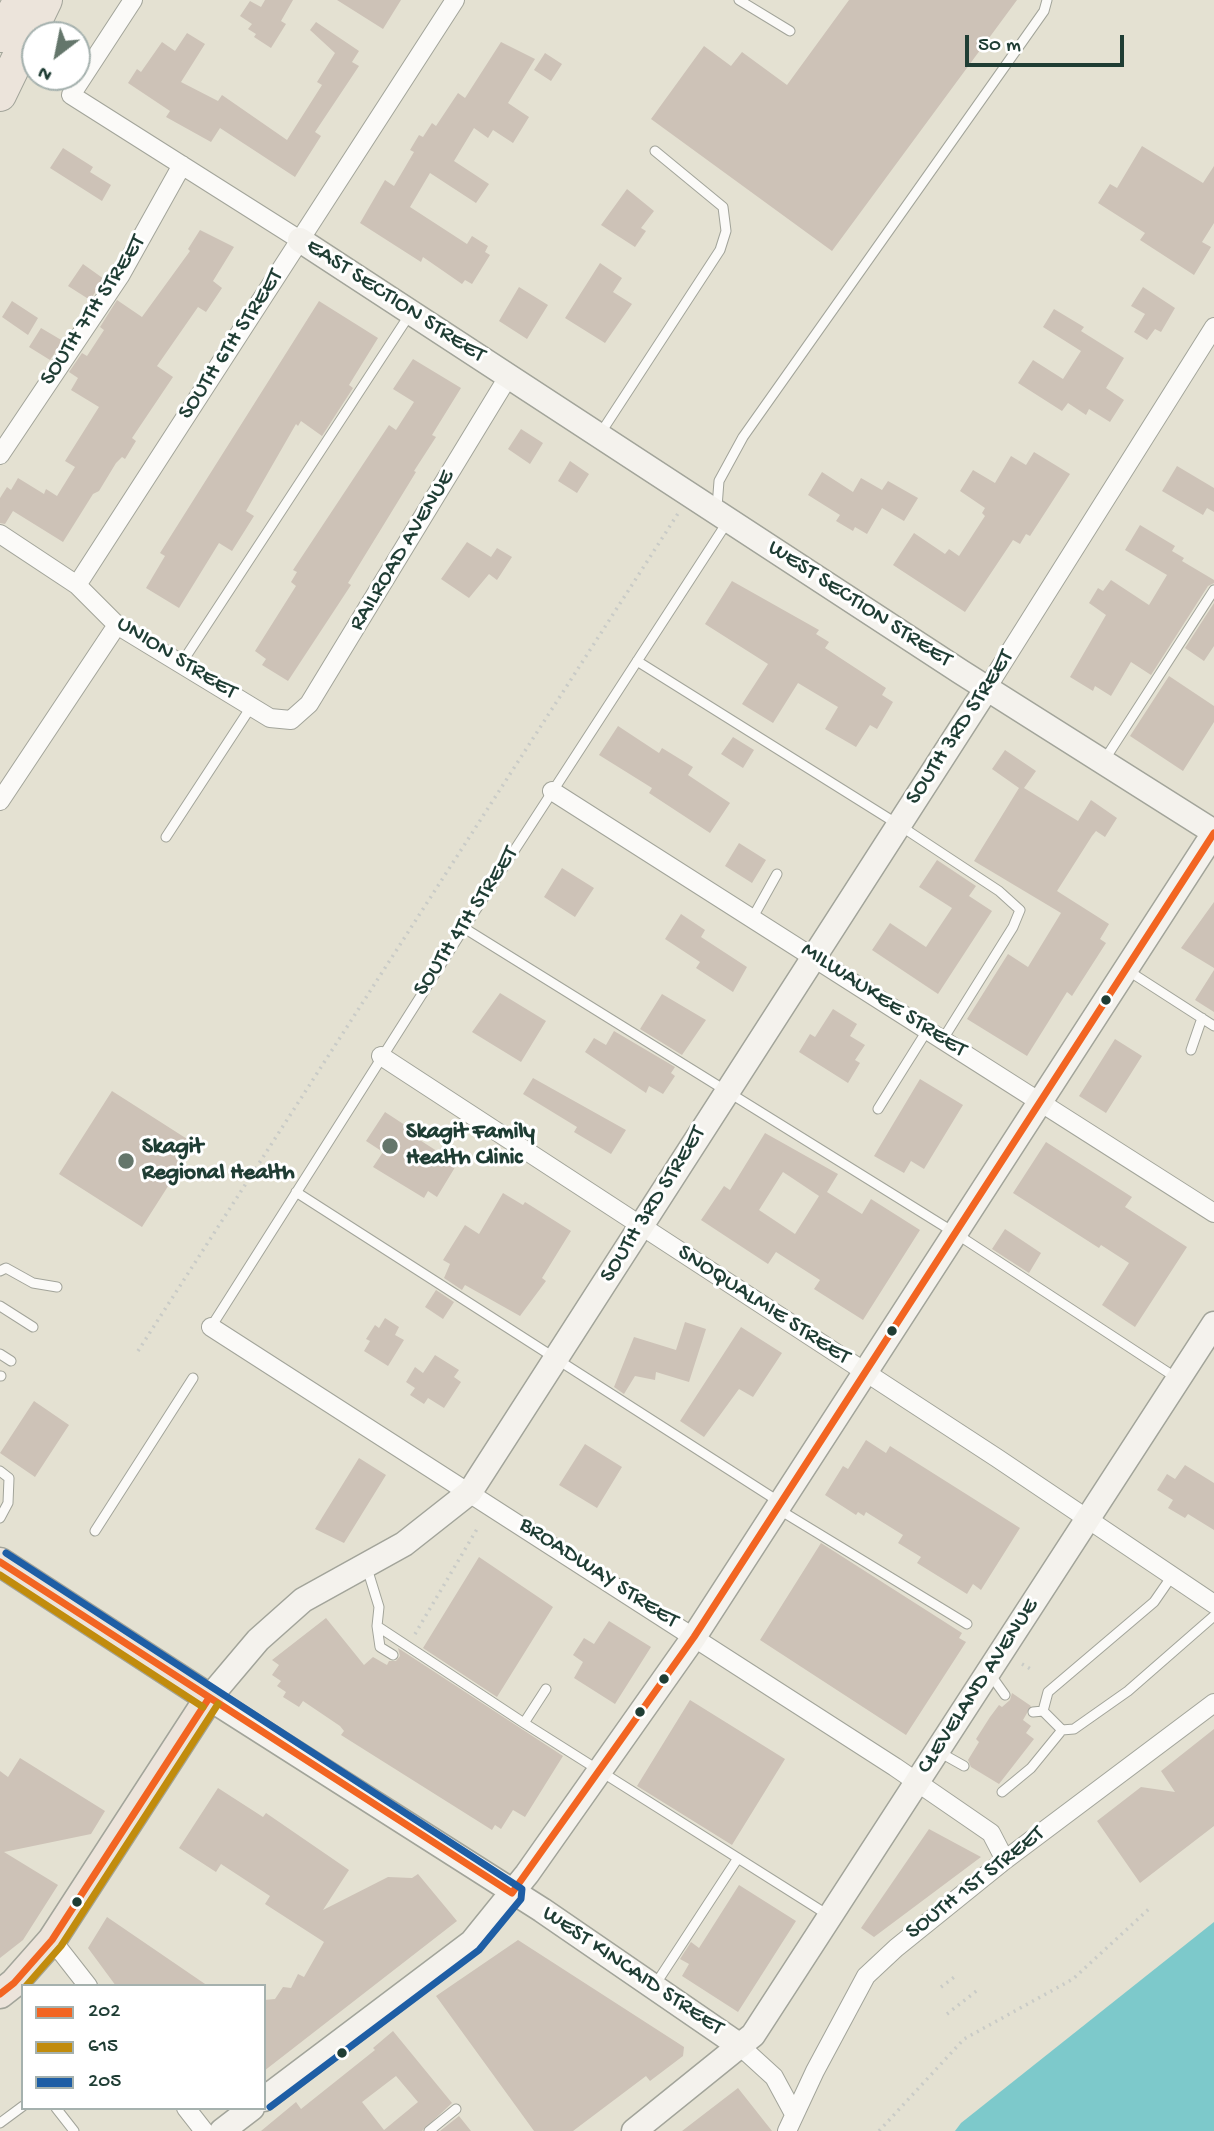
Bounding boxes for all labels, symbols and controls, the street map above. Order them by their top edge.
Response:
north arrow [21,21,91,91]
scale bar [969,21,1128,65]
text: 50 m [978,34,1021,59]
text: N [34,59,57,86]
street label: SOUTH 7TH STREET [35,231,153,391]
street label: EAST SECTION STREET [300,234,490,370]
street label: SOUTH 6TH STREET [173,265,291,425]
street label: RAILROAD AVENUE [344,466,462,636]
street label: WEST SECTION STREET [762,535,956,675]
street label: UNION STREET [111,611,241,707]
street label: SOUTH 3RD STREET [901,646,1021,810]
street label: SOUTH 4TH STREET [408,842,526,1002]
street label: MILWAUKEE STREET [795,937,971,1065]
unlabelled marker [1099,993,1113,1007]
place label: Skagit Family Health Clinic [406,1119,535,1173]
street label: SOUTH 3RD STREET [595,1122,713,1288]
place label: Skagit Regional Health [142,1134,295,1188]
marker: Skagit Family Health Clinic [380,1136,400,1156]
marker: Skagit Regional Health [116,1151,136,1171]
street label: SNOQUALMIE STREET [671,1240,855,1372]
unlabelled marker [885,1324,899,1338]
street label: BROADWAY STREET [513,1512,683,1636]
street label: CLEVELAND AVENUE [912,1594,1046,1780]
unlabelled marker [657,1672,671,1686]
unlabelled marker [633,1705,647,1719]
street label: SOUTH 1ST STREET [901,1821,1051,1947]
unlabelled marker [70,1895,84,1909]
street label: WEST KINCAID STREET [536,1901,728,2043]
legend [21,1984,266,2110]
text: 202 [88,2000,121,2025]
text: 615 [88,2035,118,2060]
unlabelled marker [335,2046,349,2060]
text: 205 [88,2070,121,2095]

